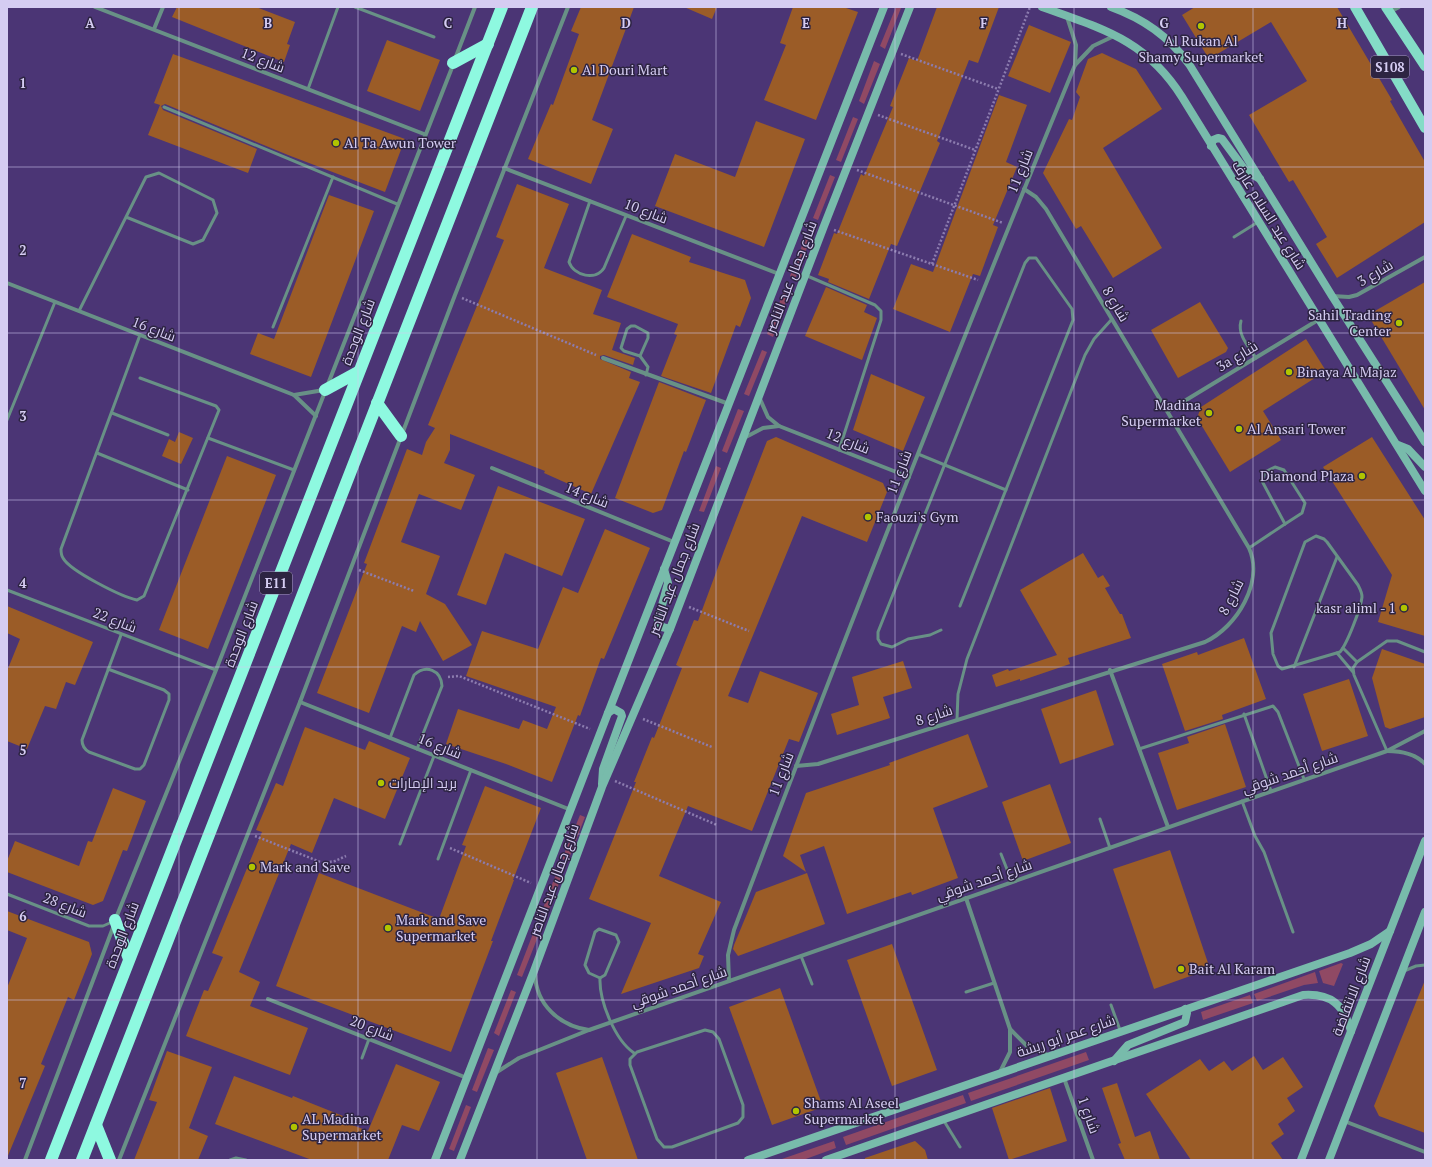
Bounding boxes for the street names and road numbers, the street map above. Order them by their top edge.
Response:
street label: شارع 12 [239,43,288,77]
road number: S108 [1371,56,1409,78]
street label: شارع 11 [1002,146,1037,195]
street label: شارع عبد السلام عارف [1227,156,1311,274]
street label: شارع 10 [622,194,671,228]
street label: شارع جمال عبد الناصر [760,218,821,337]
street label: شارع 3 [1354,255,1396,290]
street label: شارع 8 [1098,283,1134,325]
street label: شارع الوحدة [336,296,379,368]
street label: شارع 16 [130,312,179,346]
street label: 3a شارع [1213,336,1261,375]
street label: شارع 12 [824,423,873,458]
street label: شارع 11 [882,447,916,496]
street label: شارع 14 [563,477,612,512]
street label: شارع جمال عبد الناصر [643,520,704,639]
road number: E11 [260,572,292,594]
street label: شارع 8 [1213,576,1248,618]
street label: شارع الوحدة [219,598,262,670]
street label: شارع 22 [91,603,140,637]
street label: شارع 8 [913,700,955,729]
street label: شارع 16 [416,728,465,763]
street label: شارع أحمد شوقي [1239,747,1341,801]
street label: شارع 11 [764,749,798,798]
street label: شارع جمال عبد الناصر [524,821,583,940]
street label: شارع أحمد شوقي [933,854,1035,908]
street label: شارع 28 [41,888,90,922]
street label: شارع الوحدة [100,899,143,971]
street label: شارع الانتفاضة [1327,953,1374,1038]
street label: شارع أحمد شوقي [628,961,730,1015]
street label: شارع عمر أبو ريشة [1014,1010,1118,1061]
street label: شارع 20 [348,1011,397,1045]
street label: شارع 1 [1074,1094,1105,1136]

